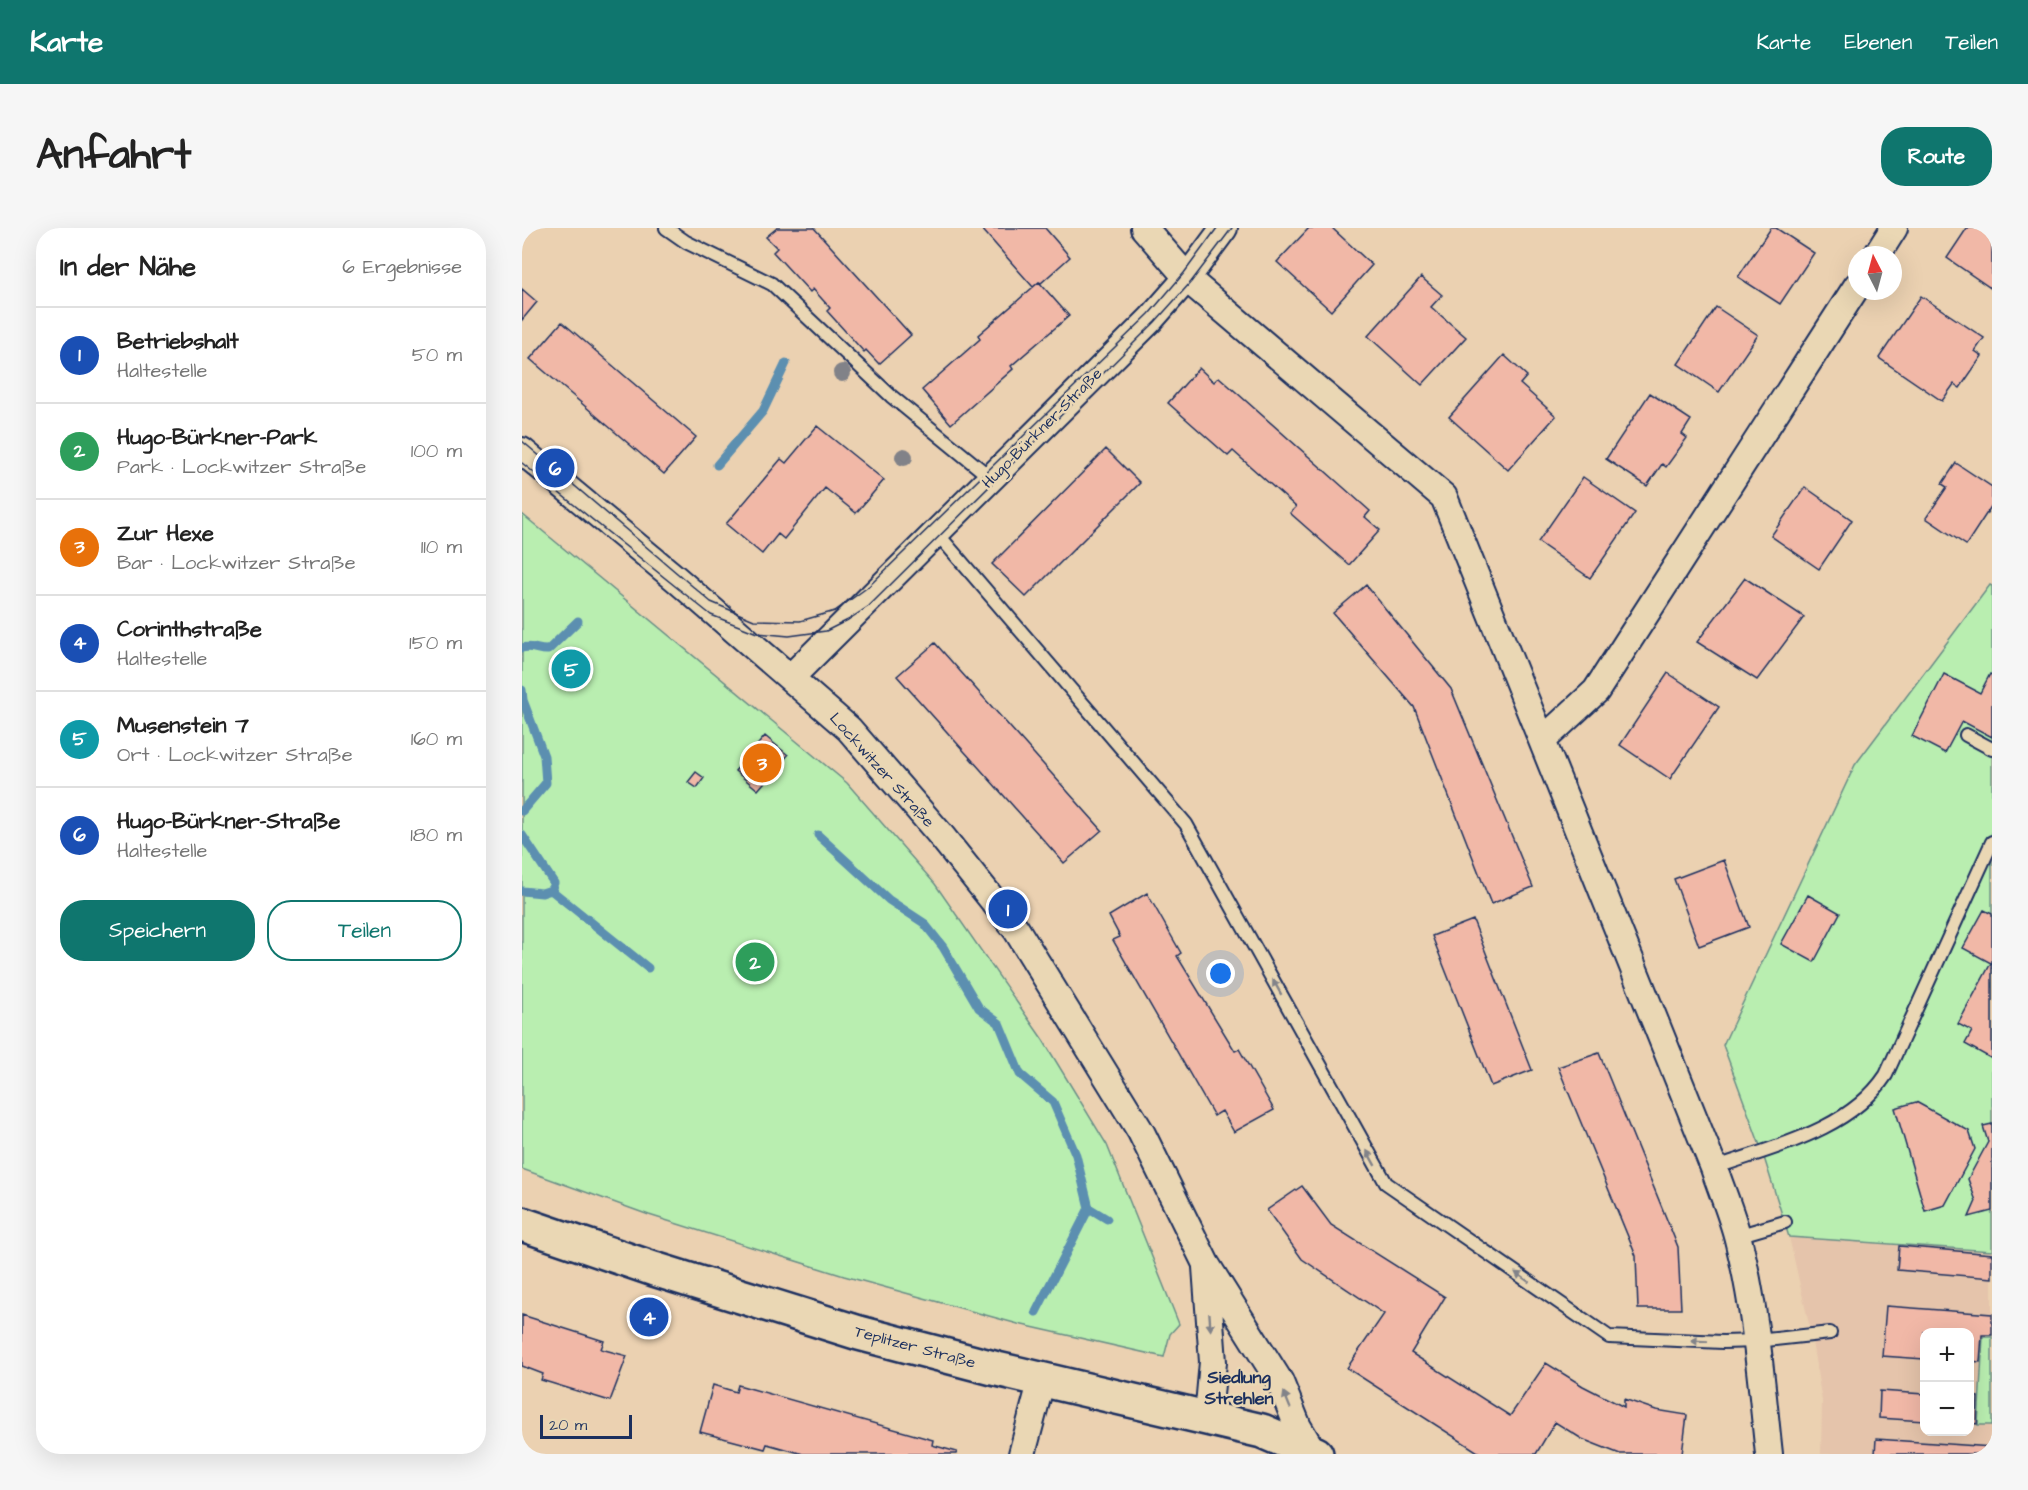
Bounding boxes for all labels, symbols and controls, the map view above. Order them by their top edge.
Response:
text: Karte [30,23,103,62]
text: Karte [1756,28,1811,57]
text: Ebenen [1844,28,1912,57]
text: Teilen [1945,28,1998,57]
text: Anfahrt [36,127,191,185]
button: Route [1881,127,1992,186]
north arrow [1848,246,1902,300]
text: In der Nähe [60,249,196,285]
text: 6 Ergebnisse [342,253,462,281]
text: Betriebshalt [117,326,239,357]
text: 1 [78,341,81,369]
text: 50 m [412,341,462,369]
text: Haltestelle [117,357,207,385]
street label: Hugo-Bürkner-Straße [977,363,1108,494]
text: Hugo-Bürkner-Park [117,422,317,453]
text: 2 [74,437,85,465]
text: 100 m [411,437,462,465]
pin: 6 [536,446,574,490]
text: Park · Lockwitzer Straße [117,453,366,481]
text: Zur Hexe [117,518,214,549]
text: 3 [74,533,85,561]
text: 110 m [421,533,462,561]
text: Bar · Lockwitzer Straße [117,549,356,577]
text: Corinthstraße [117,614,262,645]
text: 4 [73,629,86,657]
text: 150 m [409,629,462,657]
text: Haltestelle [117,645,207,673]
pin: 5 [551,646,590,692]
street label: Lockwitzer Straße [825,708,940,832]
text: Musenstein 7 [117,710,249,741]
text: 5 [72,725,87,753]
text: 160 m [411,725,462,753]
pin: 3 [742,740,782,786]
text: Ort · Lockwitzer Straße [117,741,353,769]
text: Hugo-Bürkner-Straße [117,806,340,837]
text: 6 [73,821,86,849]
text: 180 m [410,821,462,849]
text: Haltestelle [117,837,207,865]
pin: 1 [988,886,1028,932]
button: Speichern [60,900,255,961]
button: Teilen [267,900,462,961]
pin: 2 [736,940,774,984]
your location [1206,959,1235,988]
one-way arrow [1272,978,1282,995]
one-way arrow [1366,1150,1377,1166]
one-way arrow [1515,1271,1531,1283]
pin: 4 [630,1294,668,1340]
one-way arrow [1205,1313,1215,1332]
street label: Teplitzer Straße [852,1320,978,1374]
map controls [1920,1328,1974,1436]
button: + [1920,1328,1974,1382]
one-way arrow [1689,1337,1708,1346]
district label: Siedlung Strehlen [1204,1365,1274,1411]
button: − [1920,1382,1974,1436]
one-way arrow [1282,1390,1292,1408]
scale bar [540,1412,632,1440]
text: 20 m [549,1414,587,1436]

